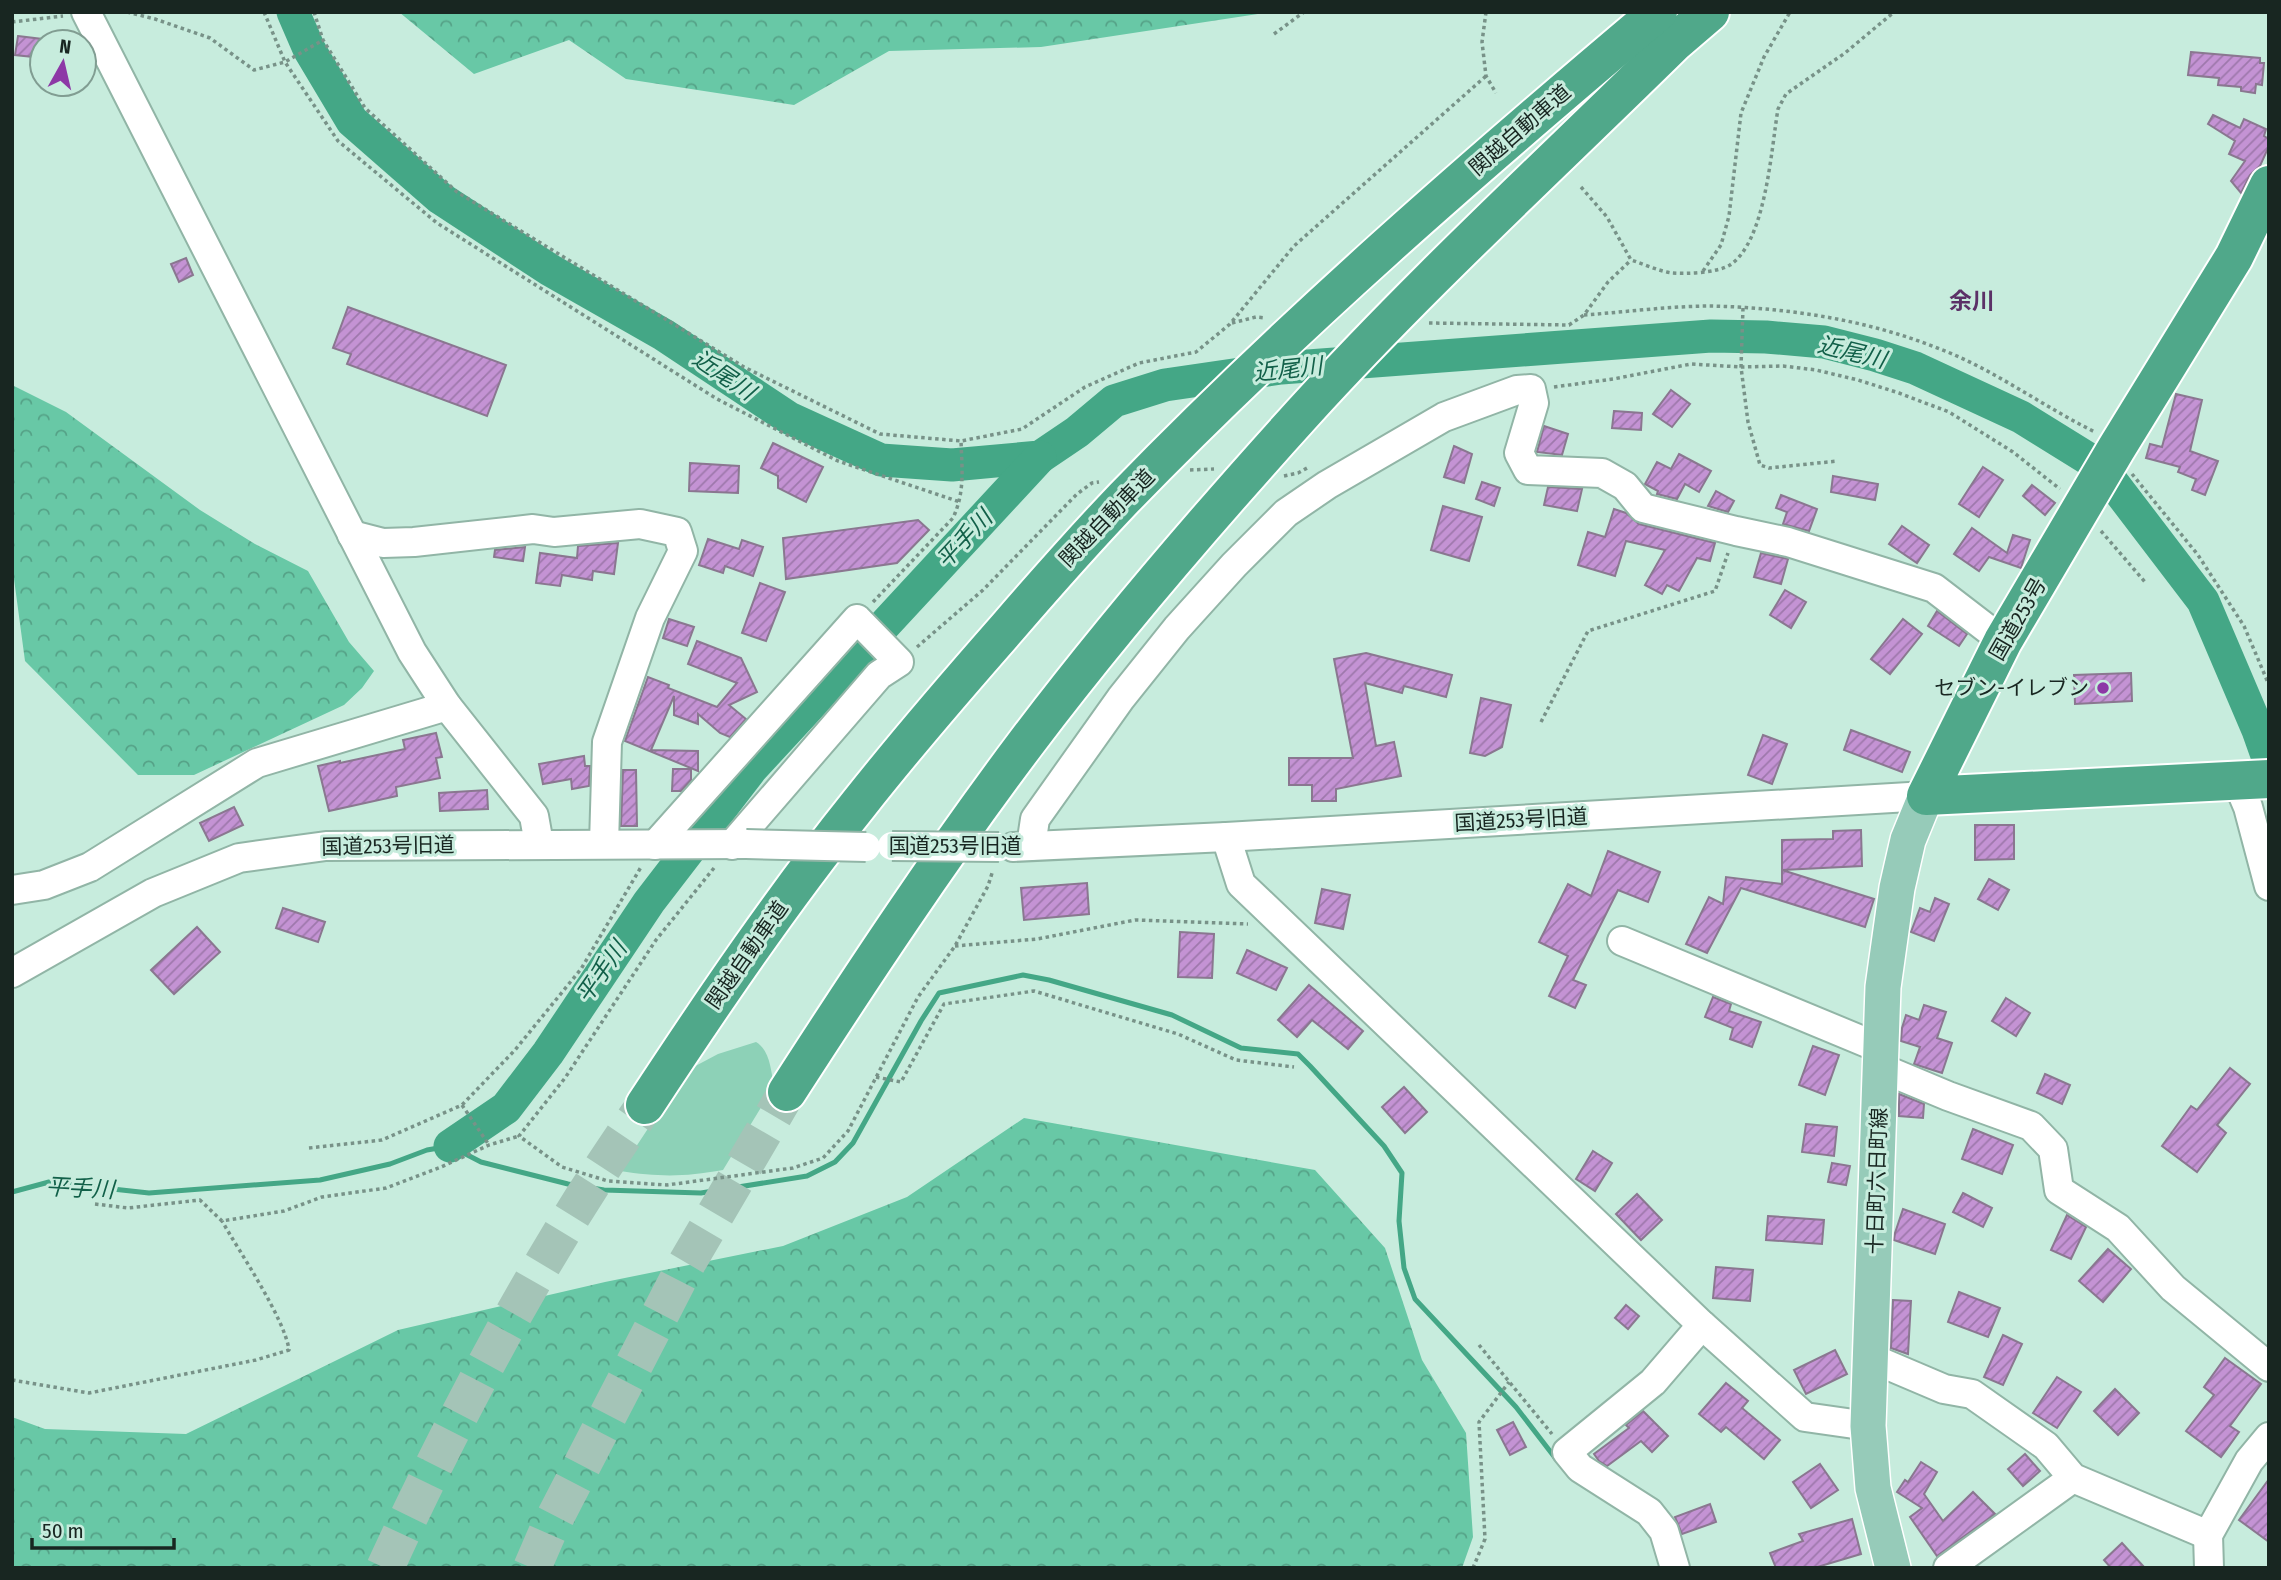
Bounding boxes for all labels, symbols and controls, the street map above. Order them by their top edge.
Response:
north arrow [28,28,98,98]
text: N [58,34,73,59]
street label: 関越自動車道 [1464,79,1576,181]
district label: 余川 [1949,287,1995,315]
water label: 近尾川 [1815,330,1892,375]
water label: 近尾川 [688,344,763,408]
water label: 近尾川 [1252,351,1327,387]
street label: 関越自動車道 [1054,464,1160,572]
water label: 平手川 [930,502,1000,574]
street label: 国道253号 [1984,573,2052,665]
place label: セブン-イレブン [1934,675,2089,701]
marker: セブン-イレブン [2095,680,2111,696]
street label: 国道253号旧道 [1454,804,1588,836]
street label: 国道253号旧道 [321,832,455,860]
street label: 国道253号旧道 [888,833,1022,859]
street label: 関越自動車道 [700,896,794,1014]
water label: 平手川 [570,933,634,1008]
street label: 十日町六日町線 [1861,1107,1893,1255]
water label: 平手川 [45,1172,118,1204]
scale bar [32,1506,173,1550]
text: 50 m [42,1518,84,1544]

